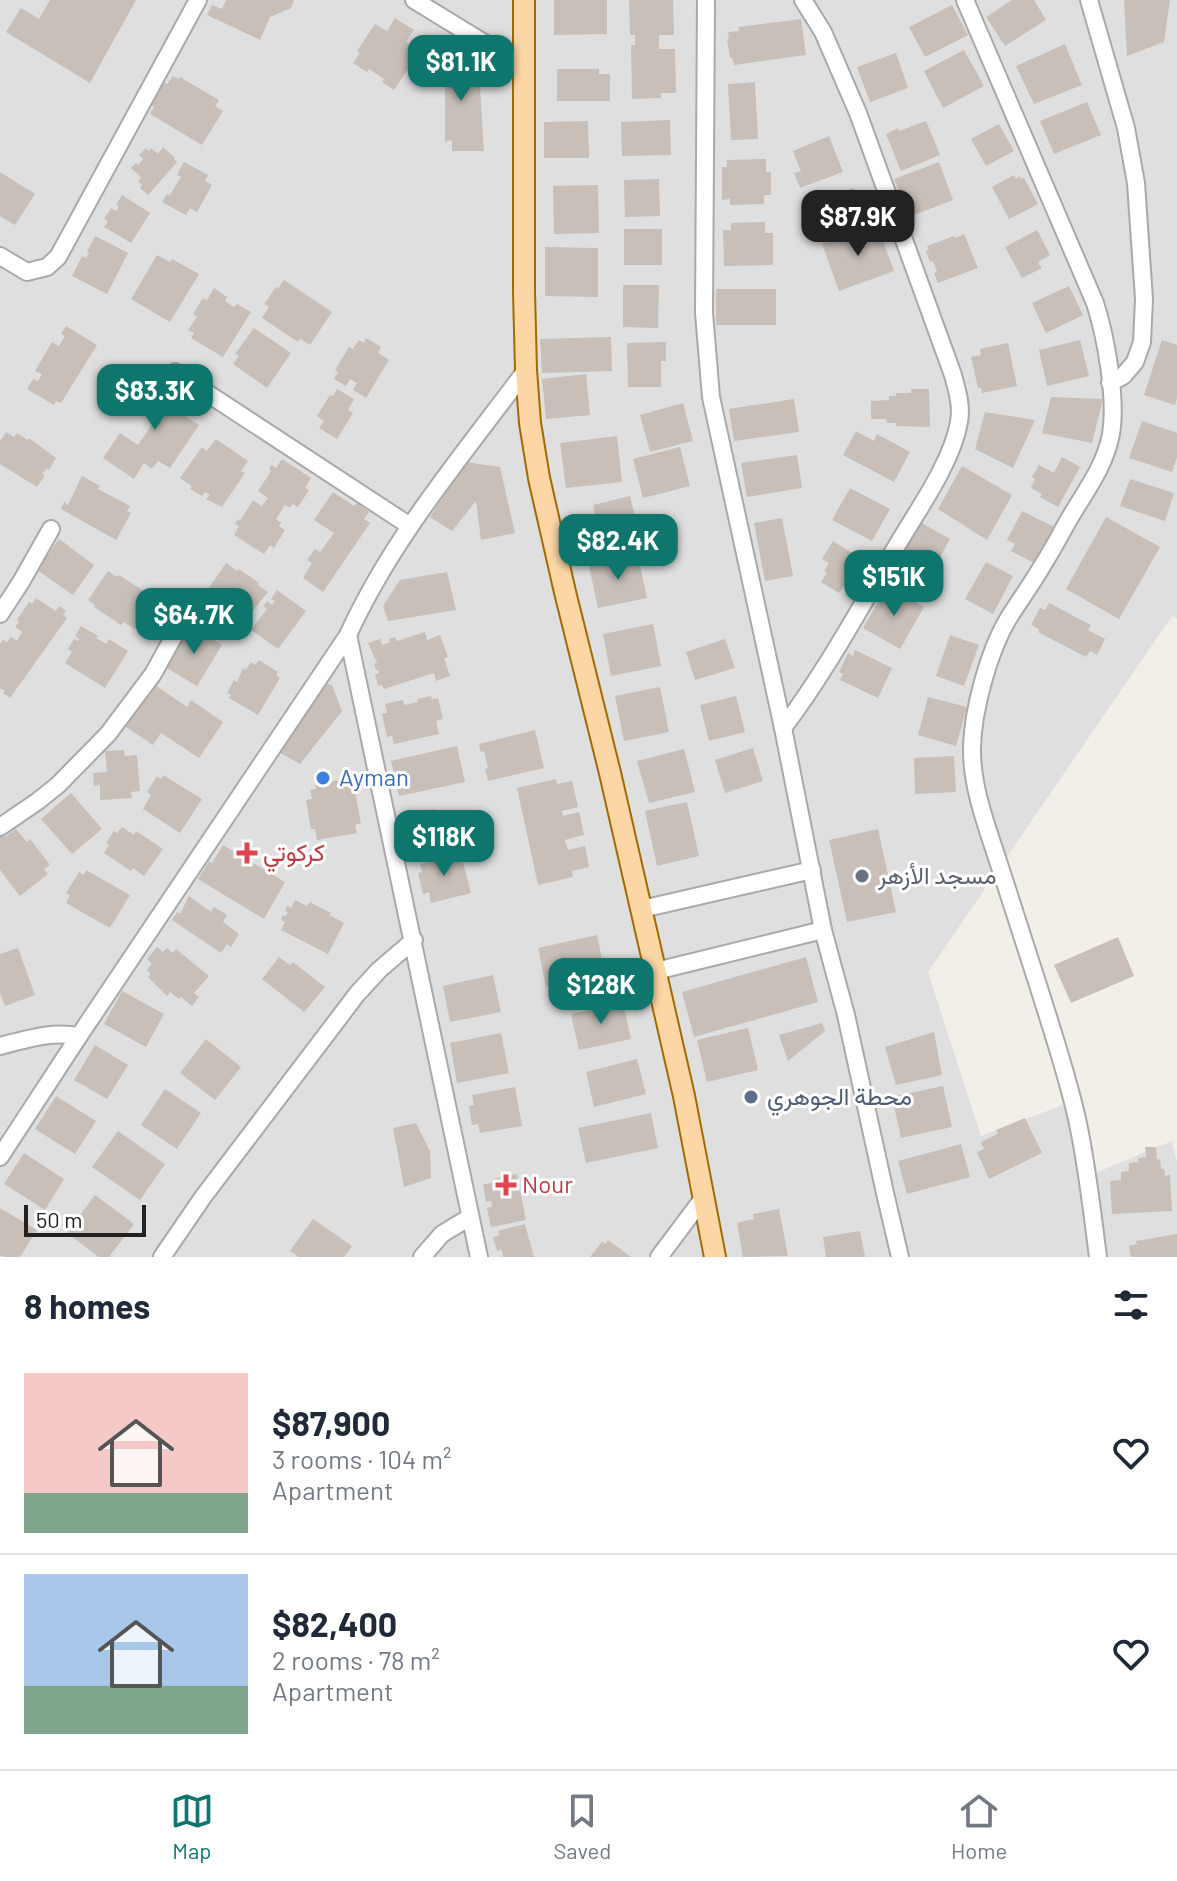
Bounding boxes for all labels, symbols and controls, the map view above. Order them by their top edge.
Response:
pin: $81.1K [396,35,526,103]
text: $81.1K [426,45,496,76]
pin: $87.9K [793,190,923,258]
text: $87.9K [819,200,897,231]
pin: $83.3K [90,364,220,432]
text: $83.3K [115,374,195,405]
pin: $82.4K [553,514,683,582]
text: $82.4K [577,524,659,555]
pin: $151K [838,550,950,618]
text: $151K [862,560,926,591]
pin: $64.7K [129,588,259,656]
text: $64.7K [154,598,234,629]
place label: Ayman [339,762,409,791]
marker: Ayman [314,769,332,787]
pin: $118K [388,810,500,878]
text: $118K [412,820,476,851]
place label: كركوتي [263,837,325,872]
marker: كركوتي [238,844,256,862]
place label: مسجد الأزهر [877,860,996,891]
marker: مسجد الأزهر [853,867,871,885]
pin: $128K [545,958,657,1026]
text: $128K [567,968,635,999]
place label: محطة الجوهري [767,1081,912,1116]
marker: محطة الجوهري [742,1088,760,1106]
place label: Nour [522,1169,573,1198]
marker: Nour [497,1176,515,1194]
scale bar [24,1201,146,1237]
text: 50 m [36,1206,82,1232]
icon: filters [1109,1283,1153,1327]
text: 8 homes [24,1285,150,1326]
text: $87,900 [272,1402,390,1443]
icon: home [88,1405,184,1501]
icon: heart [1109,1431,1153,1475]
text: 3 rooms · 104 m² [272,1443,451,1474]
text: Apartment [272,1474,393,1505]
text: $82,400 [272,1603,397,1644]
icon: home [88,1606,184,1702]
icon: heart [1109,1632,1153,1676]
text: 2 rooms · 78 m² [272,1644,440,1675]
text: Apartment [272,1675,393,1706]
tab: Map [170,1789,214,1863]
tab: Saved [554,1789,611,1863]
tab: Home [951,1789,1007,1863]

